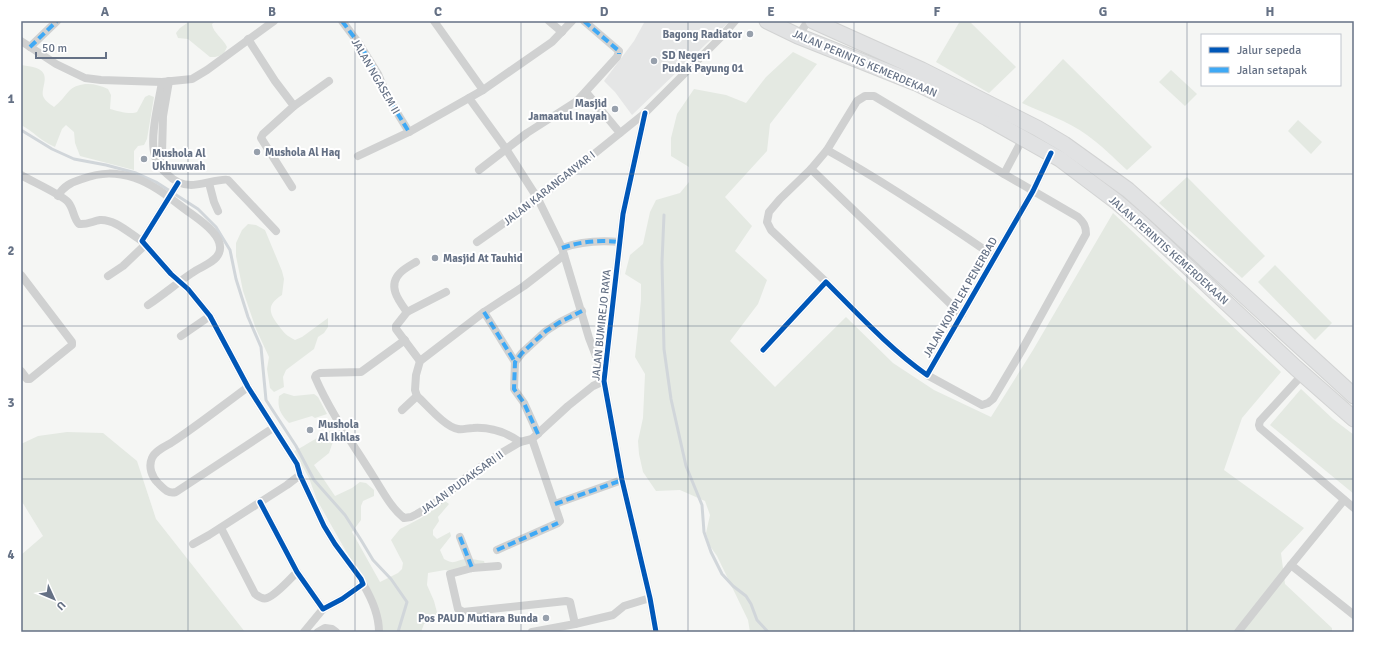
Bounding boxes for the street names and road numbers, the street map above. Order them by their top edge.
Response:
street label: JALAN PERINTIS KEMERDEKAAN [790,27,939,100]
street label: JALAN NGASEM II [349,36,402,116]
street label: JALAN KARANGANYAR I [501,148,598,228]
street label: JALAN PERINTIS KEMERDEKAAN [1106,193,1231,307]
street label: JALAN KOMPLEK PENERBAD [921,235,1000,360]
street label: JALAN BUMIREJO RAYA [589,269,614,381]
street label: JALAN PUDAKSARI II [418,448,506,517]

